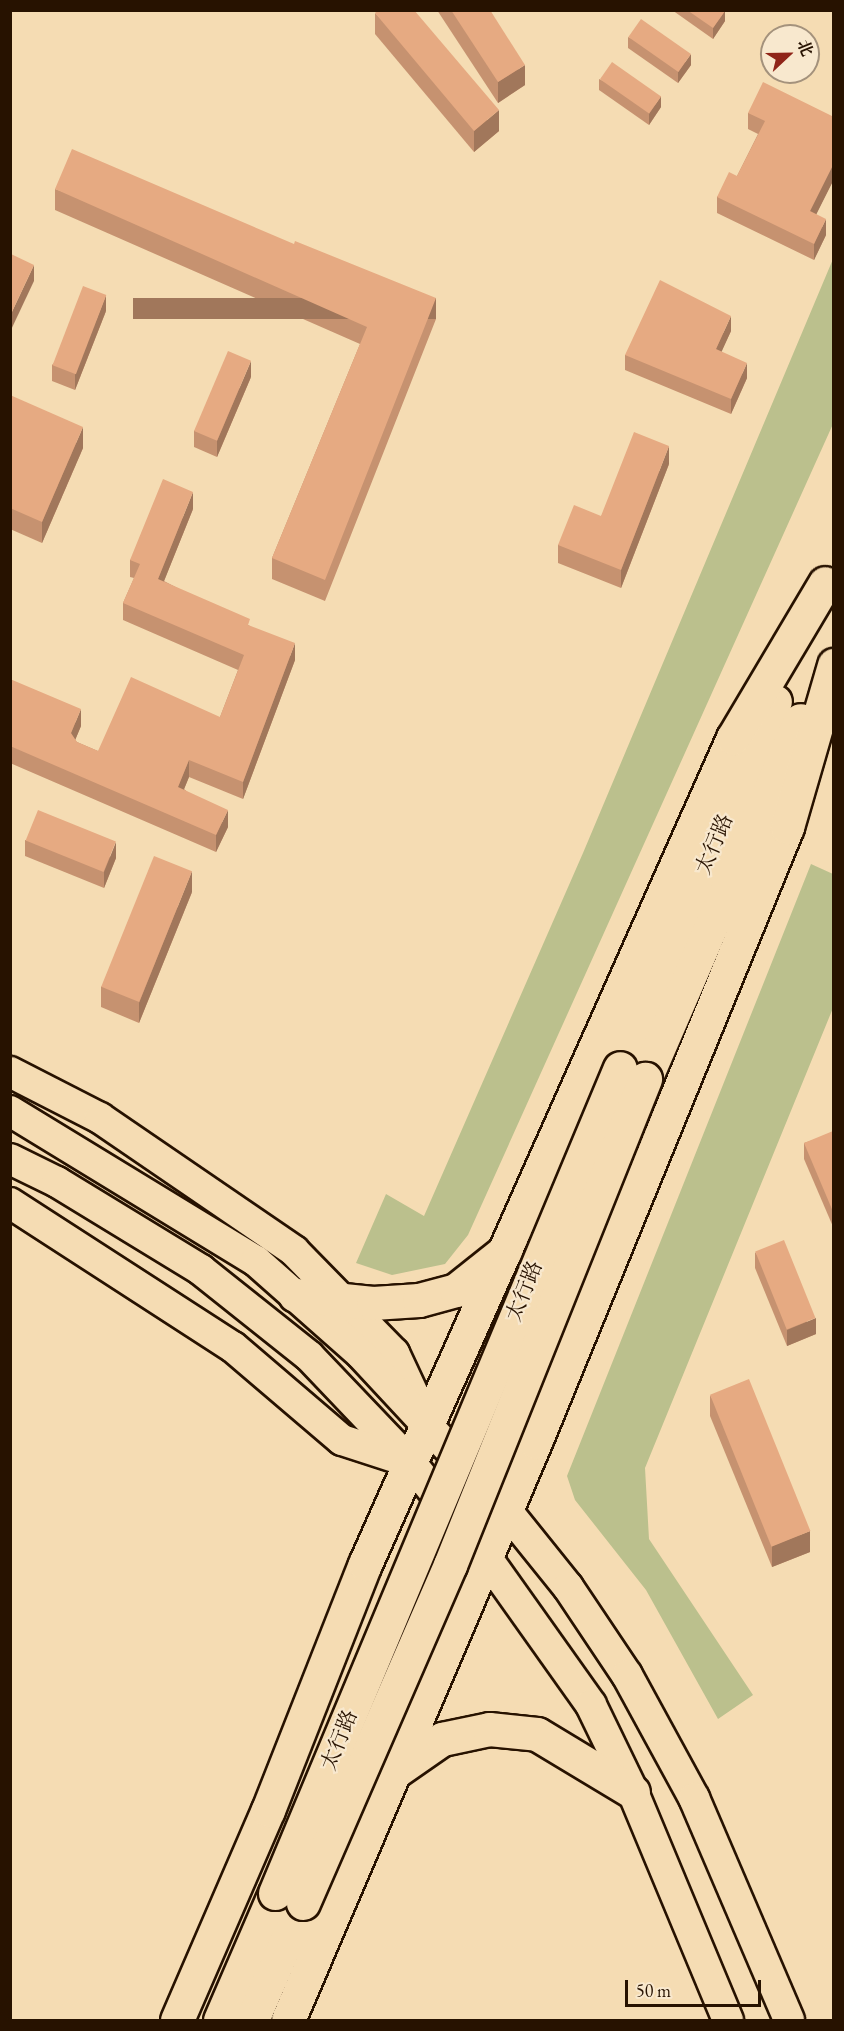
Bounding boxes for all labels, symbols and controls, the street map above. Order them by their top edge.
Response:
north arrow [760,24,820,84]
text: 北 [793,36,818,59]
street label: 太行路 [690,810,738,878]
street label: 太行路 [501,1257,547,1325]
street label: 太行路 [316,1706,362,1774]
scale bar [628,1968,764,2006]
text: 50 m [636,1979,671,2002]

